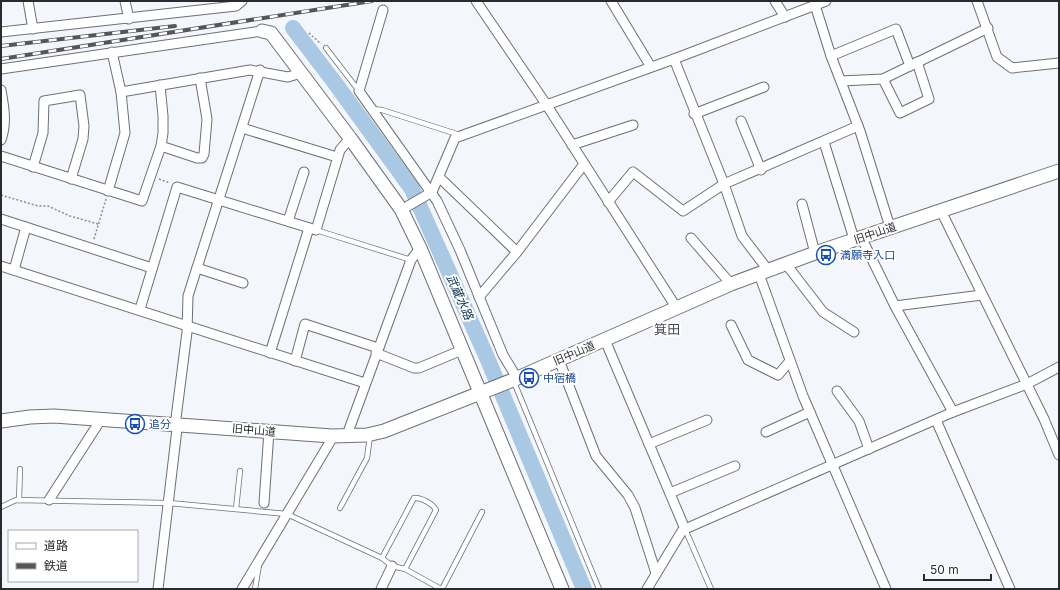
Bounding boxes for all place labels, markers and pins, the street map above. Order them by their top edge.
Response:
bus stop icon: 満願寺入口 [815,244,837,266]
place label: 満願寺入口 [840,248,895,262]
bus stop icon: 中宿橋 [518,367,540,389]
place label: 中宿橋 [543,371,576,385]
bus stop icon: 追分 [124,413,146,435]
place label: 追分 [149,417,171,431]

